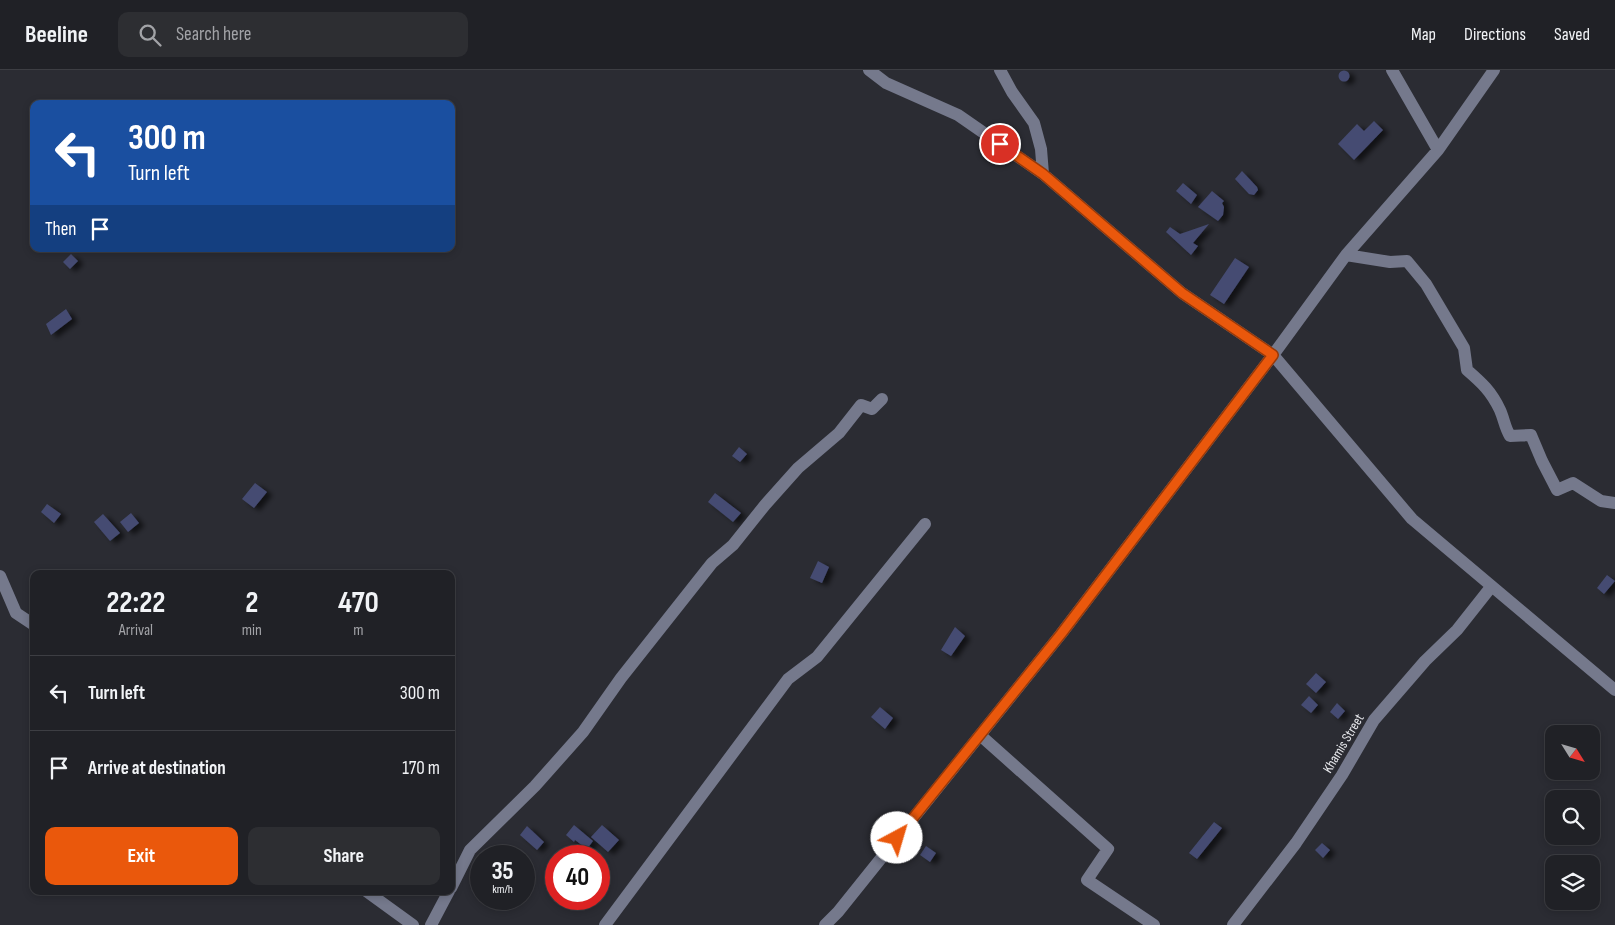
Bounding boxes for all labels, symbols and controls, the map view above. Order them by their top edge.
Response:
search box [118,12,468,57]
text: Beeline [25,20,88,49]
icon: search [136,21,164,49]
text: Search here [176,23,251,46]
text: Map [1411,24,1436,45]
text: Directions [1464,24,1526,45]
text: Saved [1554,24,1590,45]
text: 300 m [128,117,206,160]
icon: left [45,120,110,185]
pin [979,123,1021,165]
icon: arrive [986,130,1014,158]
text: Turn left [128,160,190,187]
icon: arrive [86,215,114,243]
text: Then [45,218,76,241]
text: 22:22 [106,585,165,621]
text: 2 [245,585,258,621]
text: 470 [338,585,379,621]
text: Arrival [119,621,153,640]
text: min [242,621,262,640]
text: m [353,621,364,640]
icon: left [45,679,73,707]
text: Turn left [88,682,145,705]
text: 300 m [400,682,440,705]
street label: Khamis Street [1319,711,1368,776]
north arrow [1545,725,1600,780]
map controls [1545,725,1600,910]
icon: arrive [45,754,73,782]
text: Arrive at destination [88,757,226,780]
text: 170 m [402,757,440,780]
button: search [1545,790,1600,845]
position arrow [870,811,922,863]
button: Exit [45,827,238,885]
button: Share [248,827,440,885]
speed limit sign: 40 [545,845,610,910]
button: layers [1545,855,1600,910]
text: 35 [491,856,514,887]
text: km/h [492,882,513,897]

